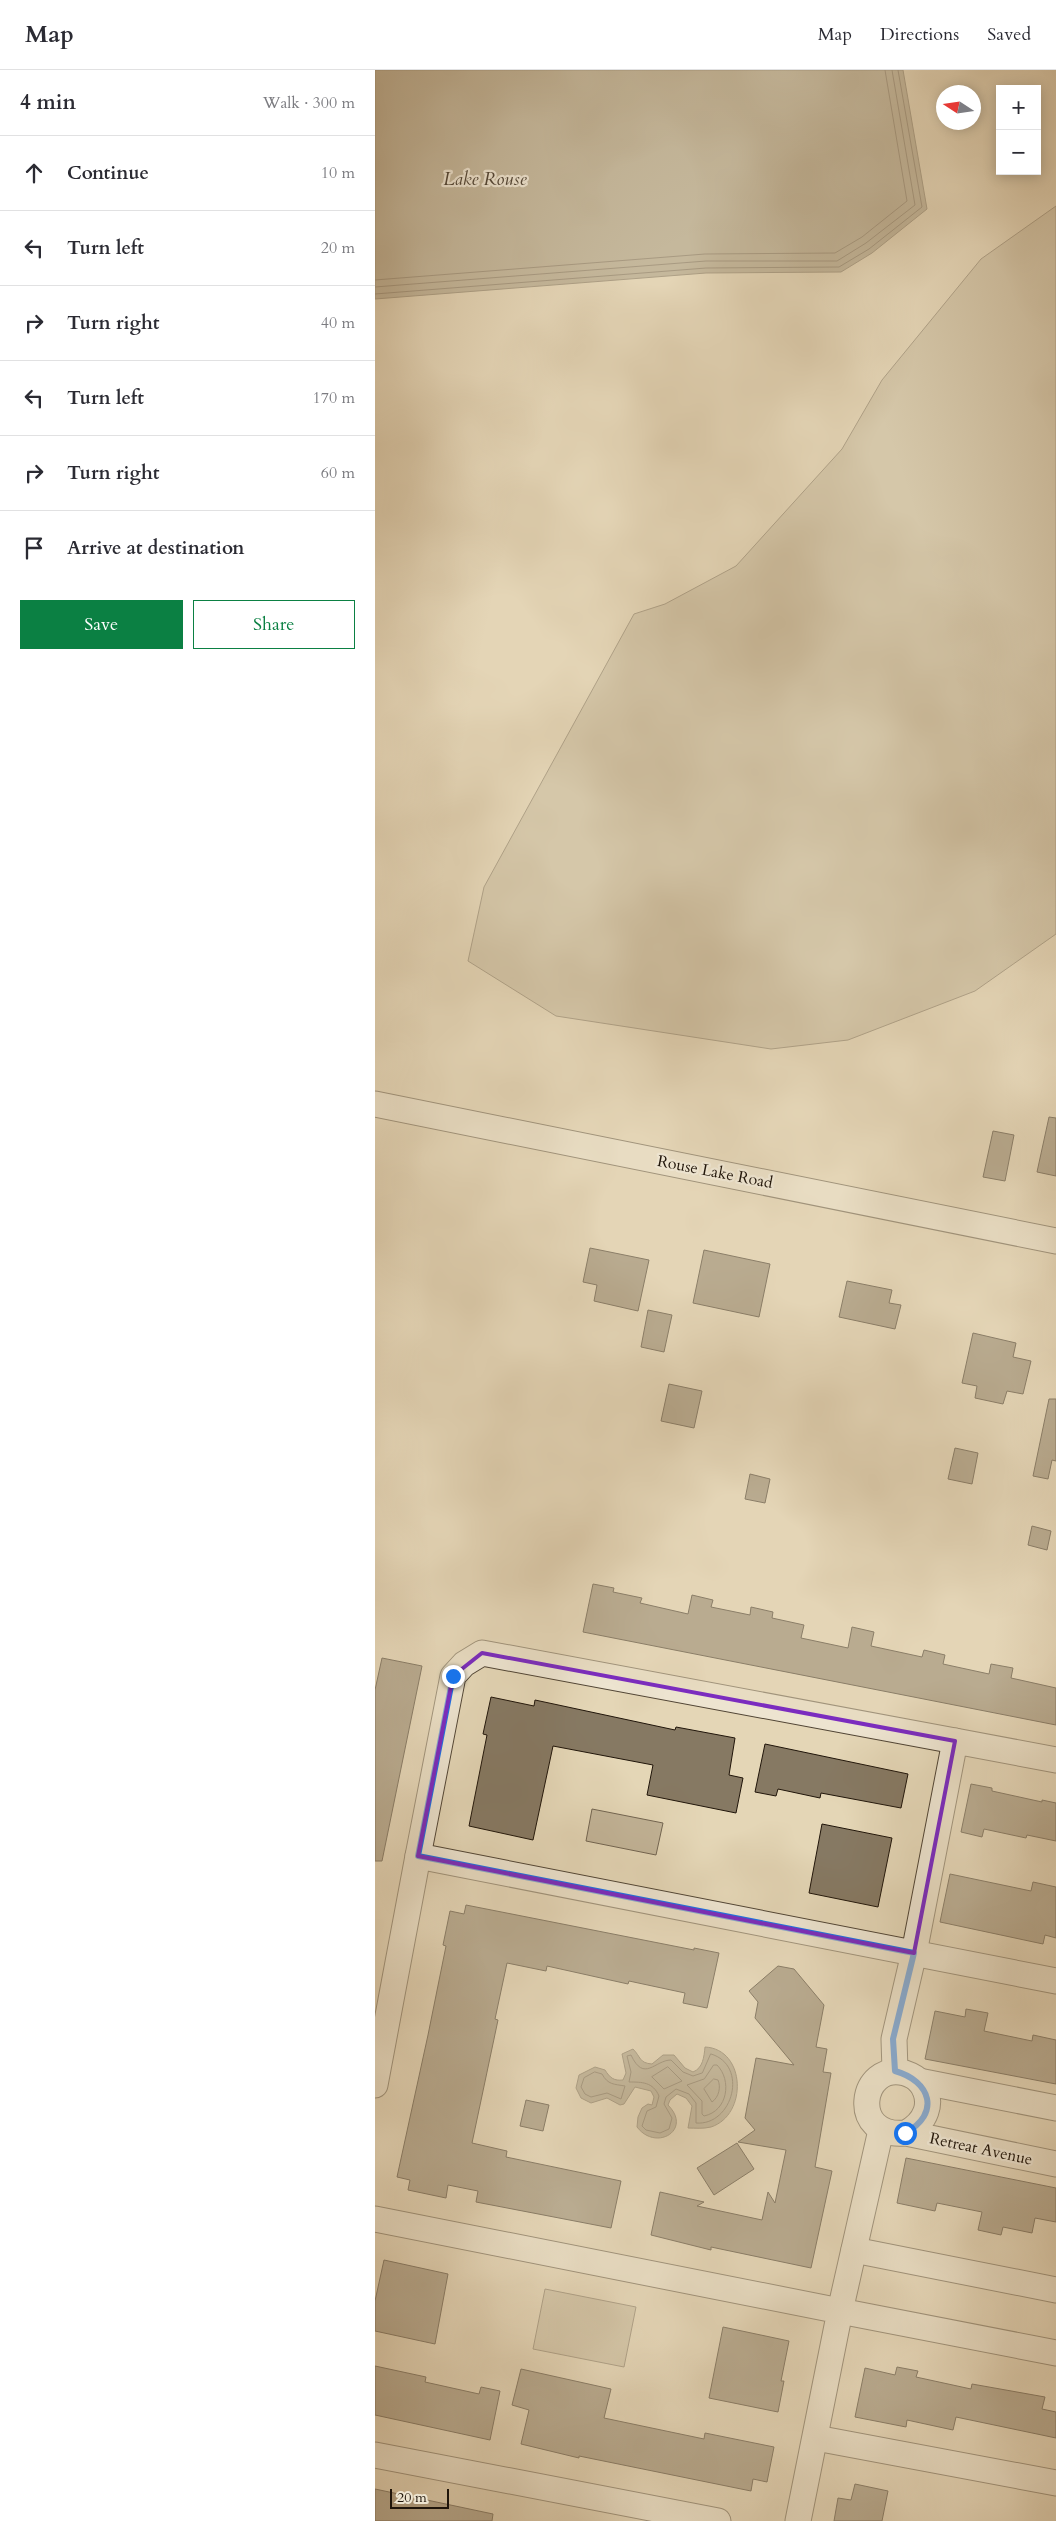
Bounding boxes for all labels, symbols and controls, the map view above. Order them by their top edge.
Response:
text: Map [25,18,74,51]
text: Map [818,22,852,47]
text: Directions [880,22,959,47]
text: Saved [987,22,1031,47]
north arrow [936,85,981,130]
map controls [996,85,1041,175]
button: + [996,85,1041,130]
text: 4 min [20,88,76,117]
text: Walk · 300 m [263,92,355,114]
button: − [996,130,1041,175]
icon: ahead [20,159,48,187]
text: Continue [67,160,149,186]
text: 10 m [321,162,355,184]
water label: Lake Rouse [443,167,528,192]
icon: left [20,234,48,262]
text: Turn left [67,235,144,261]
text: 20 m [321,237,355,259]
icon: right [20,309,48,337]
text: Turn right [67,310,159,336]
text: 40 m [321,312,355,334]
icon: left [20,384,48,412]
text: Turn left [67,385,144,411]
text: 170 m [313,387,355,409]
icon: right [20,459,48,487]
text: Turn right [67,460,159,486]
text: 60 m [321,462,355,484]
icon: arrive [20,534,48,562]
text: Arrive at destination [67,535,244,561]
button: Save [20,600,183,649]
button: Share [193,600,355,649]
street label: Rouse Lake Road [655,1150,775,1194]
route end [442,1665,465,1688]
route start [894,2122,917,2145]
street label: Retreat Avenue [928,2127,1034,2171]
scale bar [390,2486,449,2509]
text: 20 m [397,2488,427,2507]

